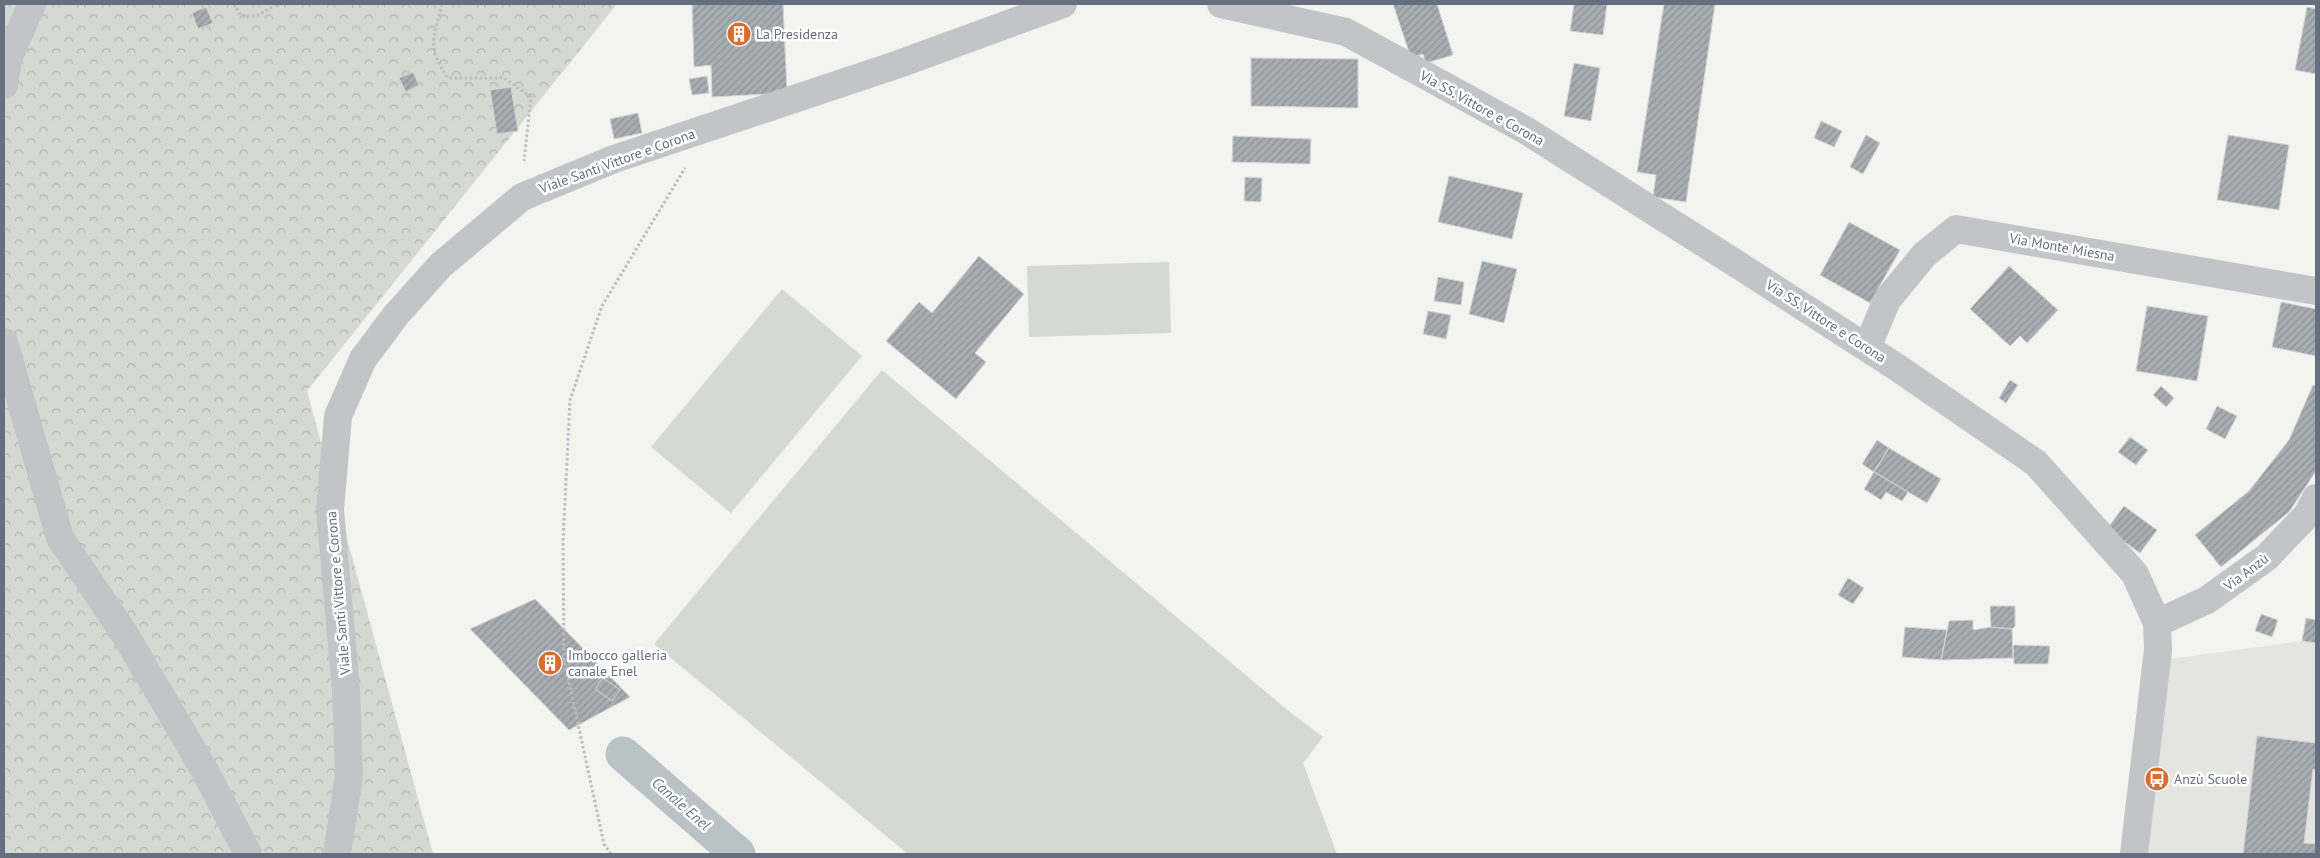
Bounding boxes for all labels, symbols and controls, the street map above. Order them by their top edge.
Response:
building icon: La Presidenza [726,21,752,47]
place label: La Presidenza [756,25,838,43]
street label: Via SS. Vittore e Corona [1416,66,1547,150]
street label: Viale Santi Vittore e Corona [536,124,697,198]
street label: Via Monte Miesna [2007,229,2116,265]
street label: Via SS. Vittore e Corona [1762,275,1889,367]
street label: Viale Santi Vittore e Corona [322,510,354,677]
street label: Via Anzù [2219,549,2272,595]
place label: Imbocco galleria canale Enel [568,646,667,680]
building icon: Imbocco galleria canale Enel [537,650,563,676]
bus stop icon: Anzù Scuole [2144,766,2170,792]
place label: Anzù Scuole [2174,770,2247,788]
water label: Canale Enel [648,773,715,834]

